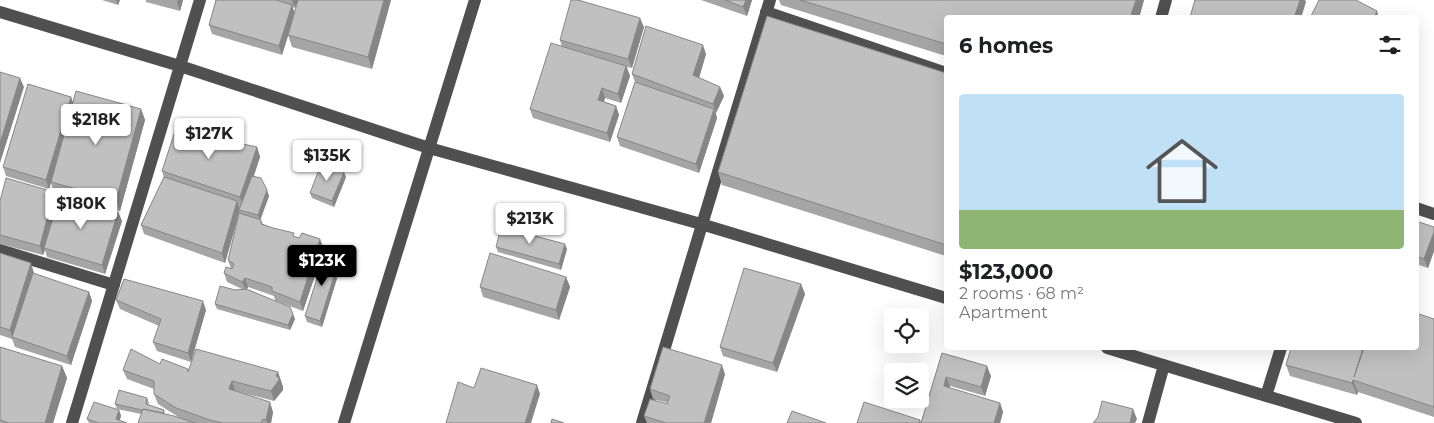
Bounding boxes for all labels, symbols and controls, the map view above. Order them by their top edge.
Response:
icon: filters [1376,31,1404,59]
text: 6 homes [959,33,1053,58]
pin: $218K [61,104,131,146]
text: $218K [72,110,120,129]
pin: $127K [174,118,244,160]
text: $127K [185,124,233,143]
icon: home [1137,126,1227,216]
pin: $135K [292,140,362,182]
text: $135K [304,146,351,165]
pin: $180K [46,188,116,230]
text: $180K [56,194,106,213]
pin: $213K [495,202,565,245]
text: $213K [506,209,554,228]
pin: $123K [287,244,357,287]
text: $123K [298,251,346,270]
text: $123,000 [959,259,1053,284]
text: 2 rooms · 68 m² [959,284,1084,303]
text: Apartment [959,303,1048,322]
map controls [884,308,929,408]
button: locate [884,308,929,353]
button: layers [884,363,929,408]

